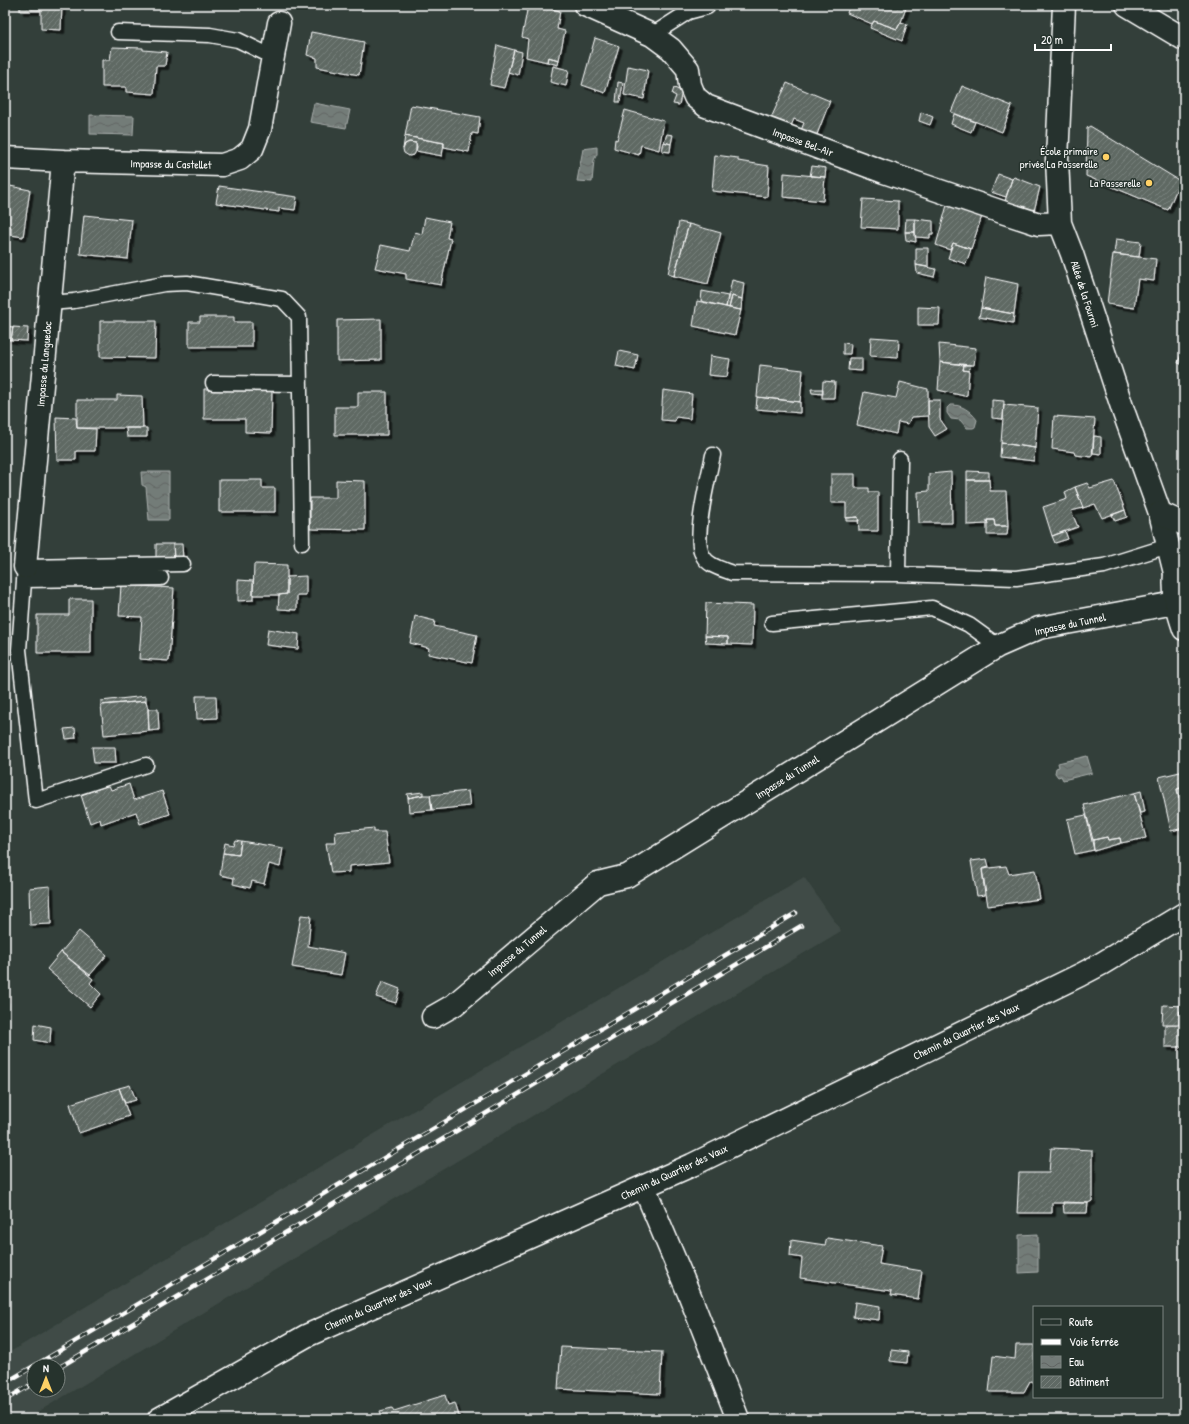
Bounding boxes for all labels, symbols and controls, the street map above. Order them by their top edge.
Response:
scale bar [1035,26,1111,52]
text: 20 m [1041,31,1063,48]
street label: Impasse Bel-Air [771,125,836,160]
place label: École primaire privée La Passerelle [1020,144,1099,171]
marker: École primaire privée La Passerelle [1101,152,1111,162]
street label: Impasse du Castellet [130,156,212,172]
place label: La Passerelle [1090,176,1142,190]
marker: La Passerelle [1144,178,1154,188]
street label: Allée de la Fourmi [1068,259,1102,329]
street label: Impasse du Languedoc [33,320,55,407]
street label: Impasse du Tunnel [1033,610,1107,638]
street label: Impasse du Tunnel [753,752,822,802]
street label: Impasse du Tunnel [485,922,549,980]
street label: Chemin du Quartier des Vaux [911,999,1021,1063]
street label: Chemin du Quartier des Vaux [618,1141,730,1203]
street label: Chemin du Quartier des Vaux [322,1274,434,1334]
legend [1033,1306,1163,1398]
text: Route [1069,1313,1093,1330]
text: Voie ferrée [1069,1333,1119,1350]
text: Eau [1069,1353,1084,1370]
north arrow [26,1358,66,1398]
text: N [43,1361,49,1375]
text: Bâtiment [1069,1373,1110,1390]

